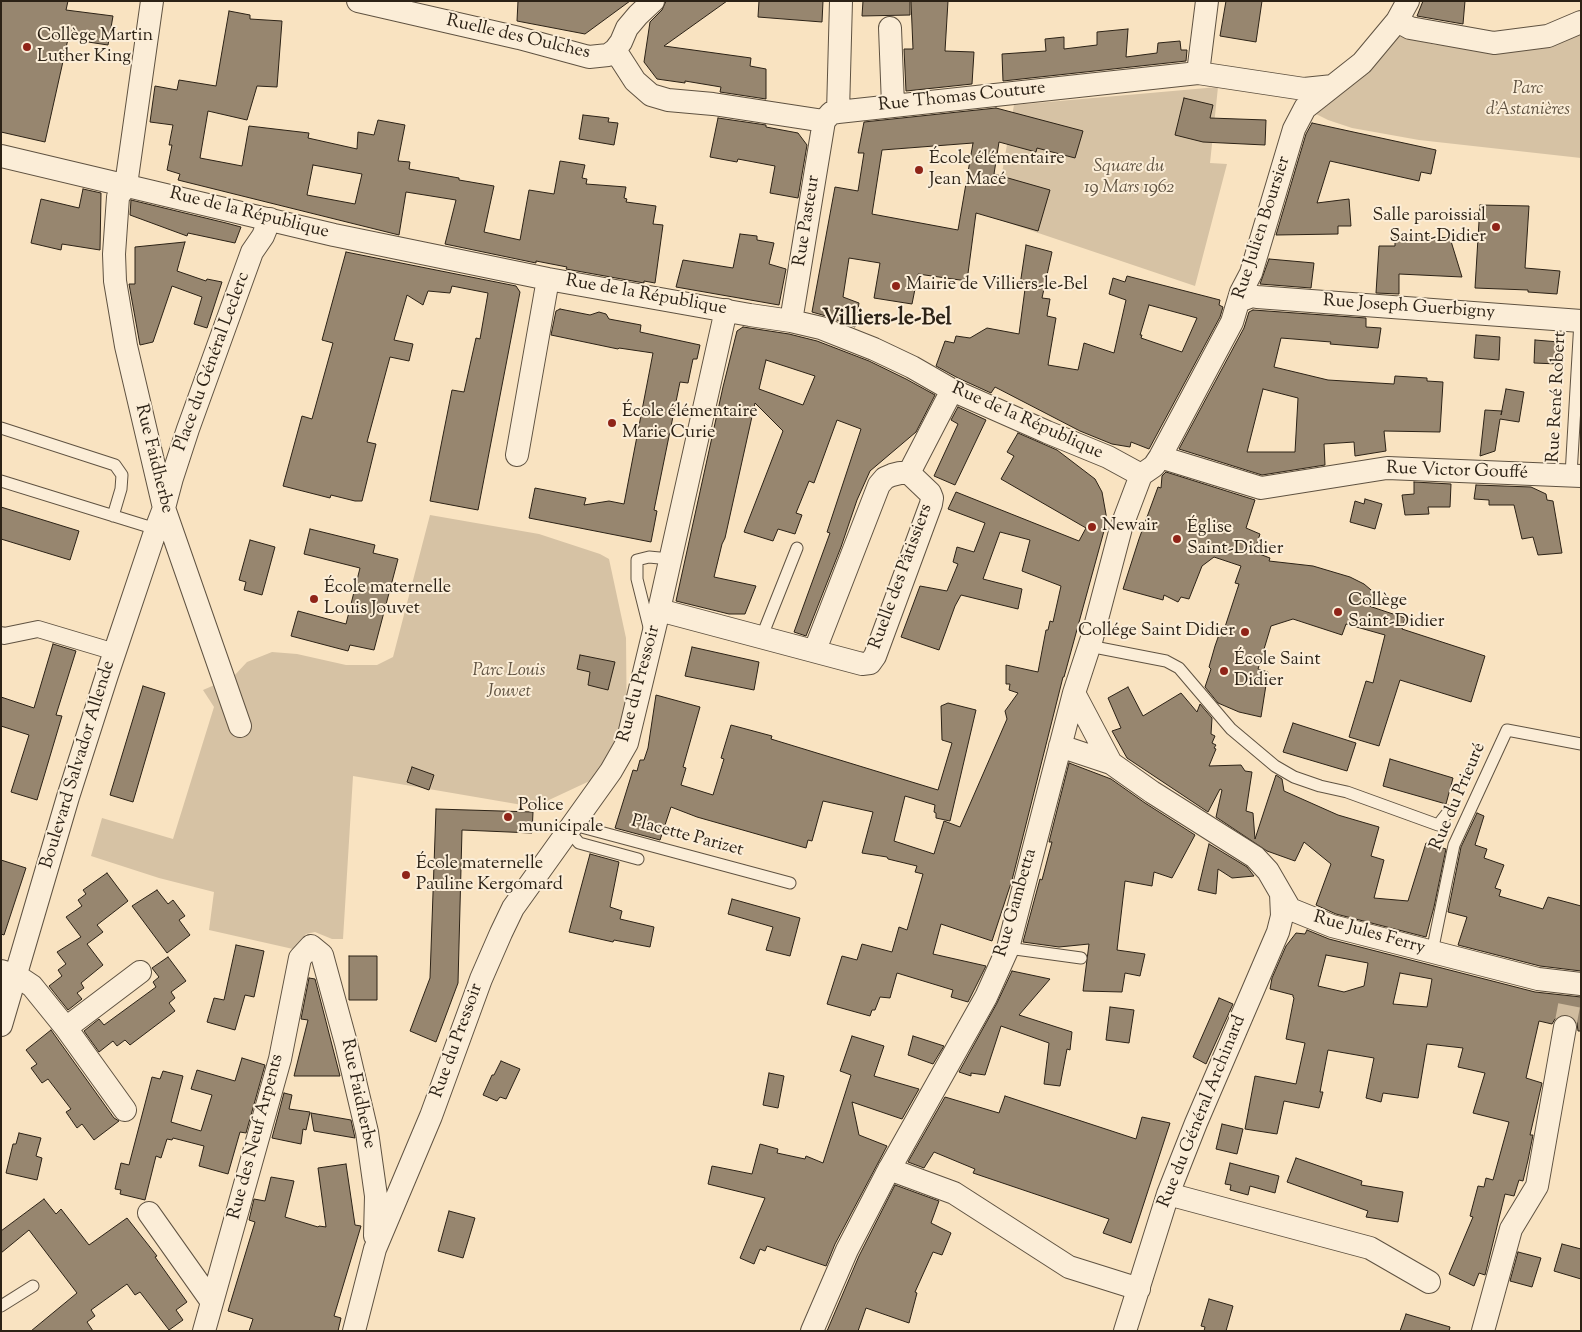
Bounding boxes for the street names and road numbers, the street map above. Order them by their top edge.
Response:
street label: Ruelle des Oulches [444,11,592,65]
street label: Rue Thomas Couture [877,78,1047,118]
street label: Rue Julien Boursier [1230,154,1296,302]
street label: Rue Pasteur [790,174,826,268]
street label: Rue de la République [167,184,331,244]
street label: Place du Général Leclerc [171,269,255,455]
street label: Rue de la République [564,271,728,321]
street label: Rue Joseph Guerbigny [1322,291,1496,325]
street label: Rue René Robert [1544,331,1572,463]
street label: Rue de la République [948,379,1106,465]
street label: Rue Faidherbe [129,402,177,516]
street label: Rue Victor Gouffé [1386,459,1528,485]
street label: Ruelle des Pâtissiers [866,501,938,653]
street label: Rue du Pressoir [614,623,666,745]
street label: Boulevard Salvador Allende [37,658,121,872]
street label: Rue du Prieuré [1427,740,1491,854]
street label: Placette Parizet [629,812,745,862]
street label: Rue Gambetta [991,846,1043,960]
street label: Rue Jules Ferry [1311,908,1427,960]
street label: Rue du Pressoir [427,981,489,1101]
street label: Rue du Général Archinard [1155,1013,1251,1211]
street label: Rue Faidherbe [335,1037,379,1151]
street label: Rue des Neuf Arpents [225,1052,289,1222]

